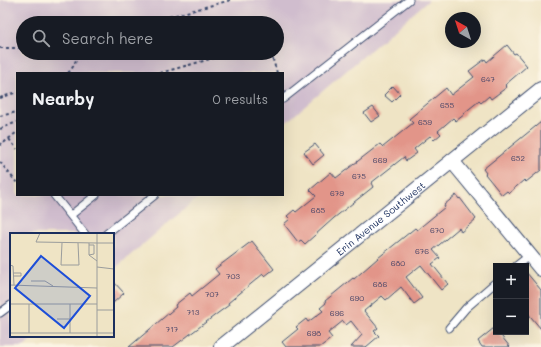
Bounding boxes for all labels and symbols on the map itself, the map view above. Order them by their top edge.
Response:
north arrow [445,12,481,48]
house number: 647 [481,74,496,84]
house number: 655 [440,100,454,110]
house number: 659 [418,117,432,127]
house number: 652 [511,153,525,163]
house number: 669 [373,155,387,165]
house number: 675 [352,171,366,181]
street label: Erin Avenue Southwest [333,178,428,259]
house number: 679 [330,188,344,198]
house number: 685 [311,205,326,215]
house number: 670 [430,225,444,235]
inset map [10,233,114,337]
house number: 676 [415,246,429,256]
house number: 680 [391,258,405,268]
house number: 703 [226,271,240,281]
house number: 686 [373,279,387,289]
house number: 707 [205,289,219,299]
house number: 690 [350,293,364,303]
house number: 713 [187,307,200,317]
house number: 696 [330,308,344,318]
house number: 717 [166,324,179,334]
house number: 698 [307,328,321,338]

